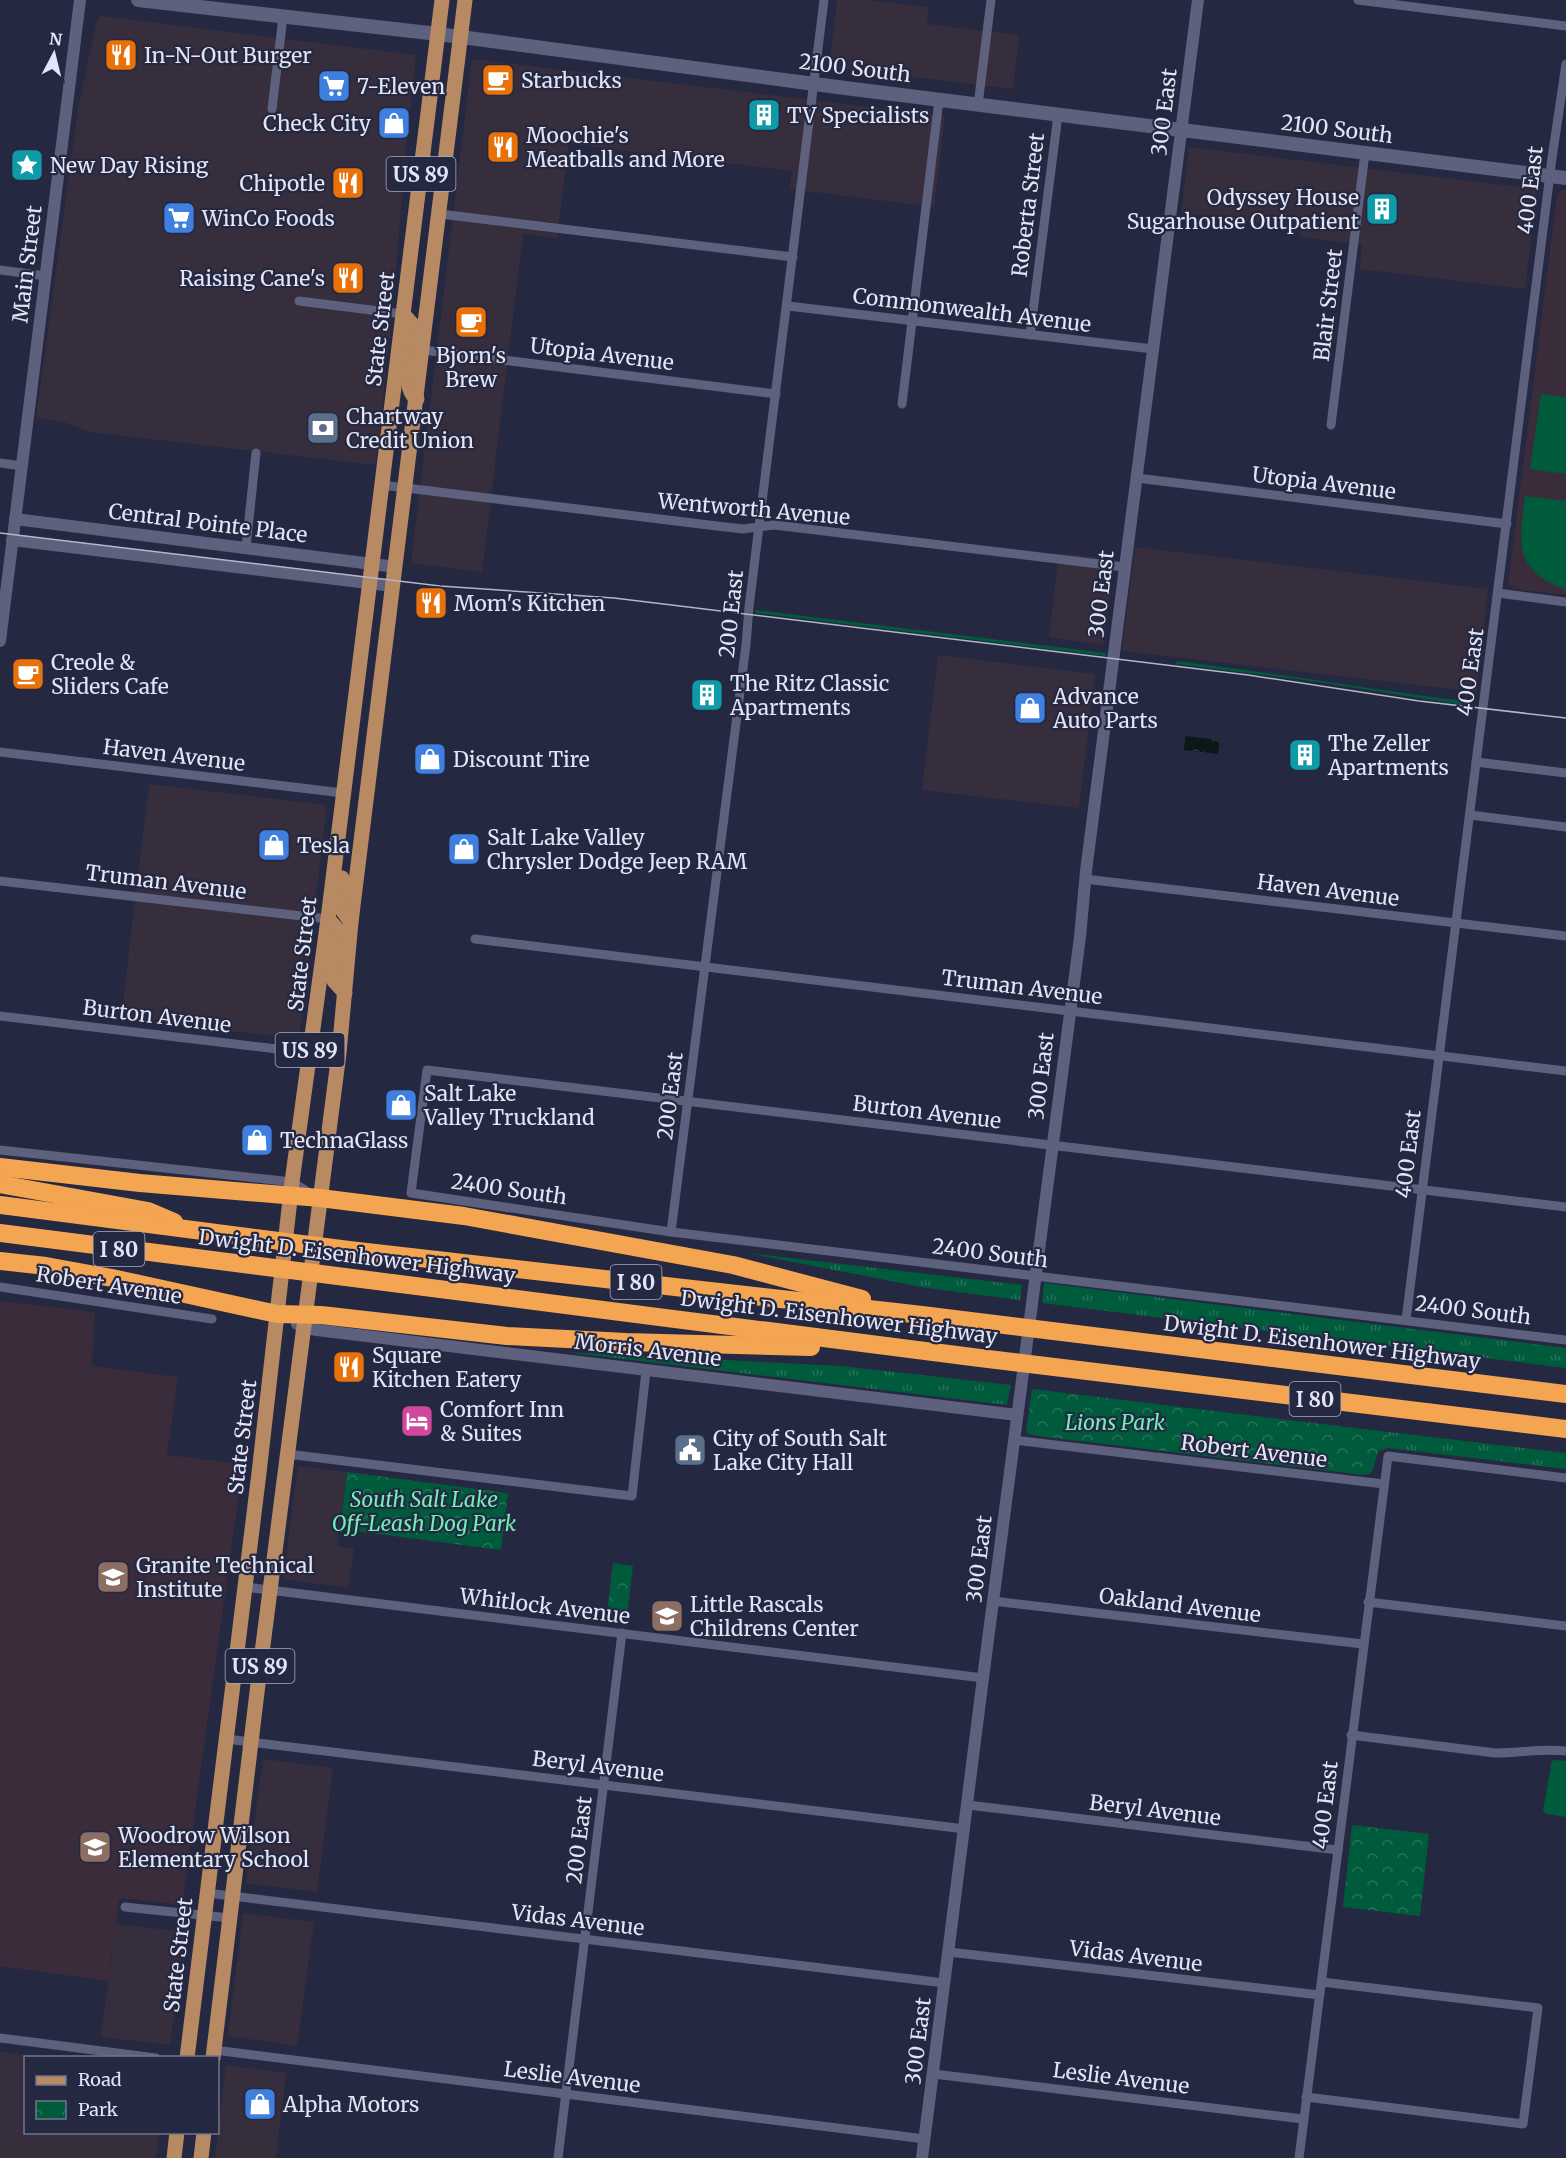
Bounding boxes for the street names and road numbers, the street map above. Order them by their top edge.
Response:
street label: 2100 South [798,48,913,88]
street label: 300 East [1145,67,1183,157]
street label: 2100 South [1280,109,1395,149]
street label: Roberta Street [1006,131,1050,279]
street label: 400 East [1511,144,1549,236]
road number: US 89 [386,157,456,191]
street label: Main Street [6,204,48,324]
street label: Blair Street [1308,247,1348,363]
street label: State Street [360,270,400,388]
street label: Commonwealth Avenue [851,282,1093,338]
street label: Utopia Avenue [528,332,676,376]
street label: Utopia Avenue [1250,461,1398,505]
street label: Wentworth Avenue [656,487,851,531]
street label: Central Pointe Place [107,497,309,549]
street label: 300 East [1082,549,1120,639]
street label: 200 East [713,569,749,659]
street label: 400 East [1450,626,1490,718]
street label: Haven Avenue [101,733,247,777]
street label: Truman Avenue [84,859,248,905]
street label: Haven Avenue [1255,868,1401,912]
street label: State Street [282,895,322,1013]
street label: Truman Avenue [940,964,1104,1010]
street label: Burton Avenue [81,994,233,1038]
street label: 300 East [1022,1031,1060,1121]
road number: US 89 [276,1033,344,1067]
street label: 200 East [651,1051,689,1141]
street label: Burton Avenue [851,1090,1003,1134]
street label: 400 East [1389,1108,1427,1200]
street label: 2400 South [449,1168,569,1210]
street label: Dwight D. Eisenhower Highway [197,1223,518,1289]
road number: I 80 [94,1232,144,1266]
street label: 2400 South [930,1232,1050,1274]
street label: Robert Avenue [34,1260,184,1310]
road number: I 80 [610,1265,662,1299]
street label: Dwight D. Eisenhower Highway [679,1284,1000,1350]
street label: 2400 South [1413,1289,1533,1331]
street label: Dwight D. Eisenhower Highway [1162,1309,1483,1375]
street label: Morris Avenue [573,1328,723,1372]
street label: State Street [222,1378,262,1496]
road number: I 80 [1290,1382,1340,1416]
street label: Robert Avenue [1179,1429,1329,1473]
street label: 300 East [960,1514,998,1604]
street label: Whitlock Avenue [457,1582,632,1630]
street label: Oakland Avenue [1098,1582,1263,1628]
road number: US 89 [226,1649,294,1683]
street label: Beryl Avenue [531,1745,665,1787]
street label: 400 East [1306,1759,1344,1851]
street label: Beryl Avenue [1088,1789,1222,1831]
street label: 200 East [560,1795,598,1885]
street label: State Street [158,1896,198,2014]
street label: Vidas Avenue [509,1898,646,1942]
street label: Vidas Avenue [1067,1934,1204,1978]
street label: 300 East [899,1996,937,2086]
street label: Leslie Avenue [502,2055,642,2099]
street label: Leslie Avenue [1051,2056,1191,2100]

